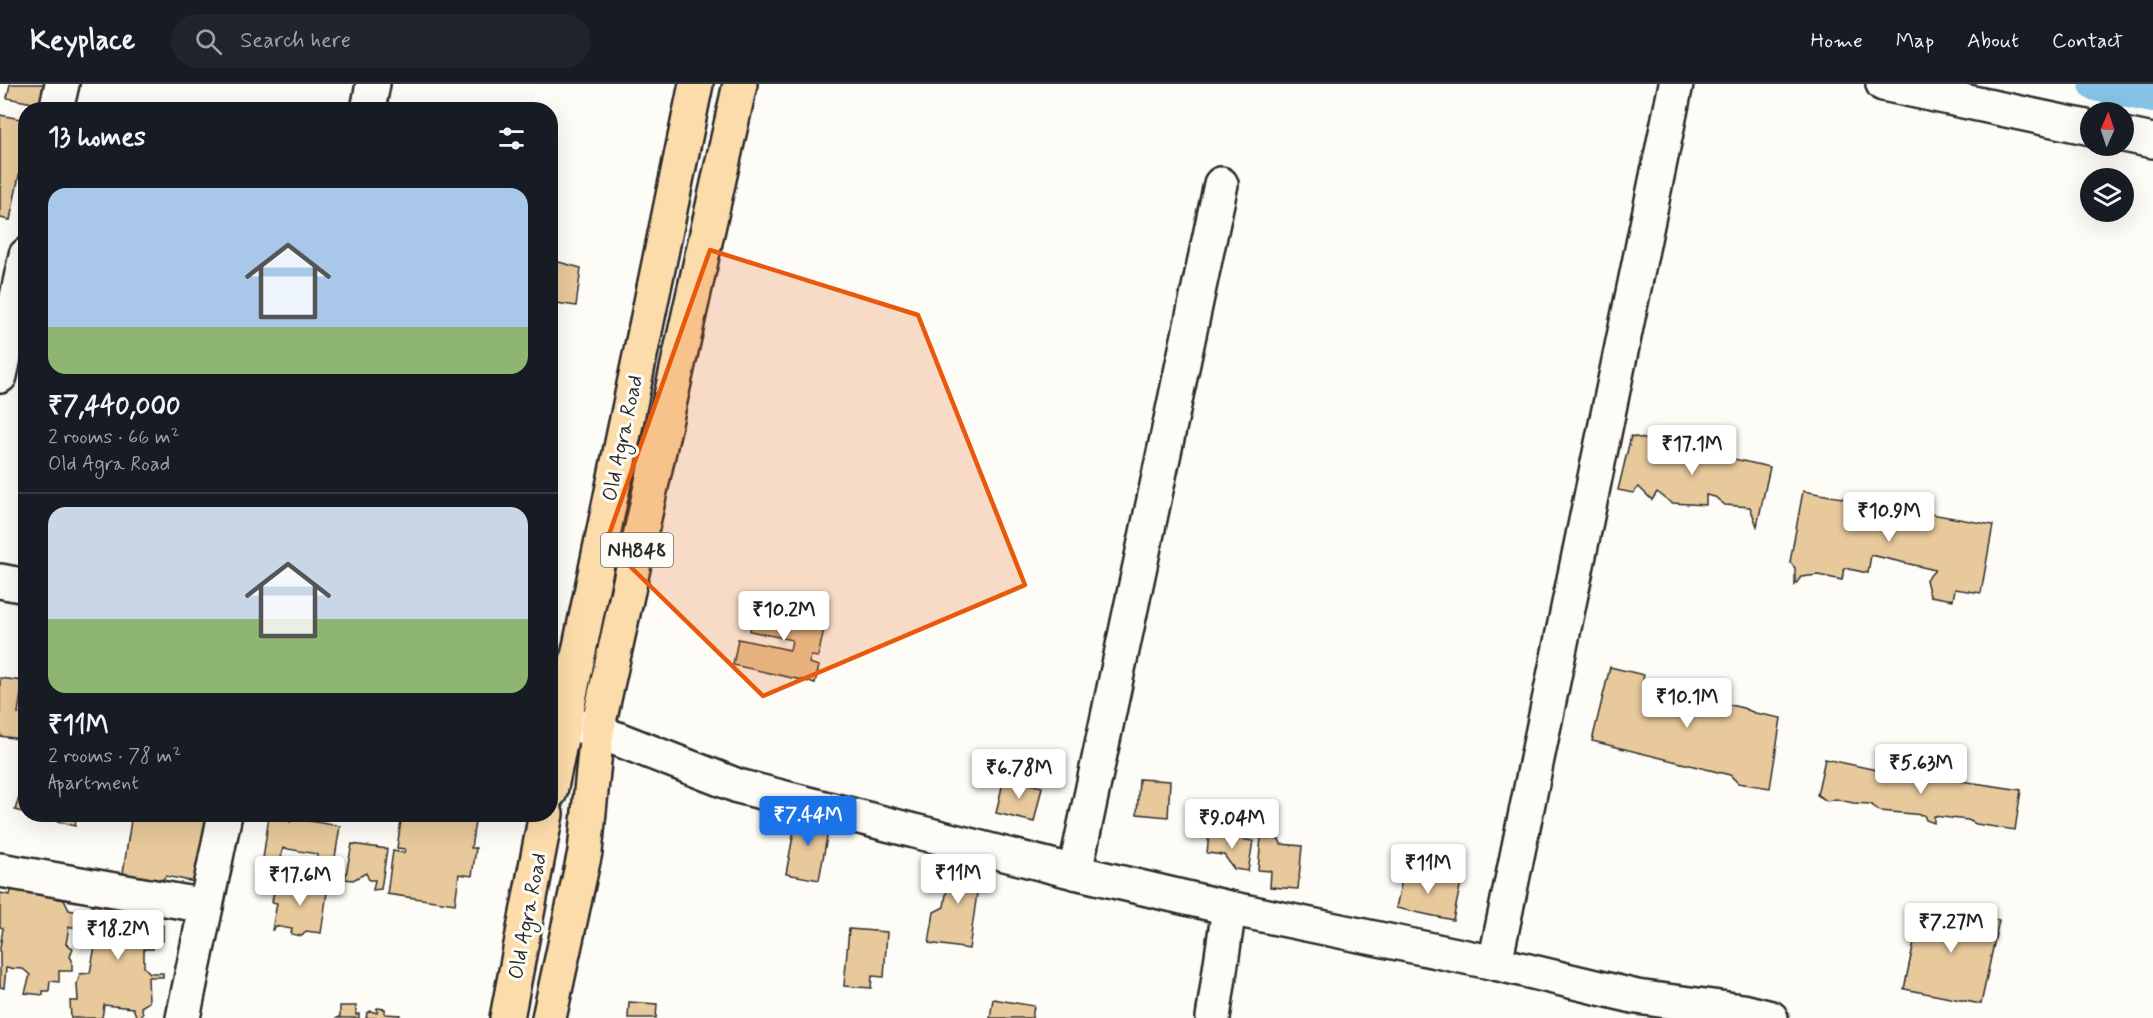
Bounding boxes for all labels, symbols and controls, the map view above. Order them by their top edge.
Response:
search box [171,14,591,68]
text: Keyplace [30,23,135,60]
icon: search [192,25,225,58]
text: Search here [240,27,351,55]
text: Home [1811,27,1863,55]
text: Map [1896,27,1934,55]
text: About [1967,27,2019,55]
text: Contact [2052,27,2123,55]
north arrow [2080,102,2134,156]
map controls [2080,102,2134,222]
text: 13 homes [48,121,146,155]
icon: filters [495,122,528,155]
button: layers [2080,168,2134,222]
icon: home [234,227,342,335]
street label: Old Agra Road [596,373,651,504]
text: ₹7,440,000 [48,390,181,424]
text: 2 rooms · 66 m² [48,424,179,451]
pin: ₹17.1M [1643,425,1741,476]
text: ₹17.1M [1661,431,1723,458]
text: Old Agra Road [48,451,170,478]
pin: ₹10.9M [1840,492,1938,543]
text: ₹10.9M [1857,498,1921,525]
road number: NH848 [601,533,673,567]
icon: home [234,546,342,654]
pin: ₹10.2M [735,591,833,642]
text: ₹10.2M [752,597,816,624]
pin: ₹10.1M [1638,678,1736,729]
text: ₹10.1M [1656,684,1718,711]
text: ₹11M [48,709,108,743]
text: 2 rooms · 78 m² [48,743,181,770]
pin: ₹5.63M [1872,744,1970,795]
pin: ₹6.78M [970,749,1068,800]
text: ₹5.63M [1889,750,1953,777]
text: ₹6.78M [986,755,1052,782]
text: Apartment [48,770,139,797]
pin: ₹7.44M [759,796,857,847]
pin: ₹9.04M [1183,799,1281,850]
text: ₹7.44M [773,802,843,829]
text: ₹9.04M [1199,805,1265,832]
pin: ₹11M [1392,844,1464,895]
text: ₹11M [1405,850,1451,877]
street label: Old Agra Road [502,851,555,982]
pin: ₹11M [922,854,994,905]
pin: ₹17.6M [251,856,349,907]
text: ₹11M [935,860,981,887]
text: ₹17.6M [269,862,331,889]
pin: ₹7.27M [1902,903,2000,954]
text: ₹7.27M [1918,909,1984,936]
pin: ₹18.2M [69,910,167,961]
text: ₹18.2M [87,916,149,943]

